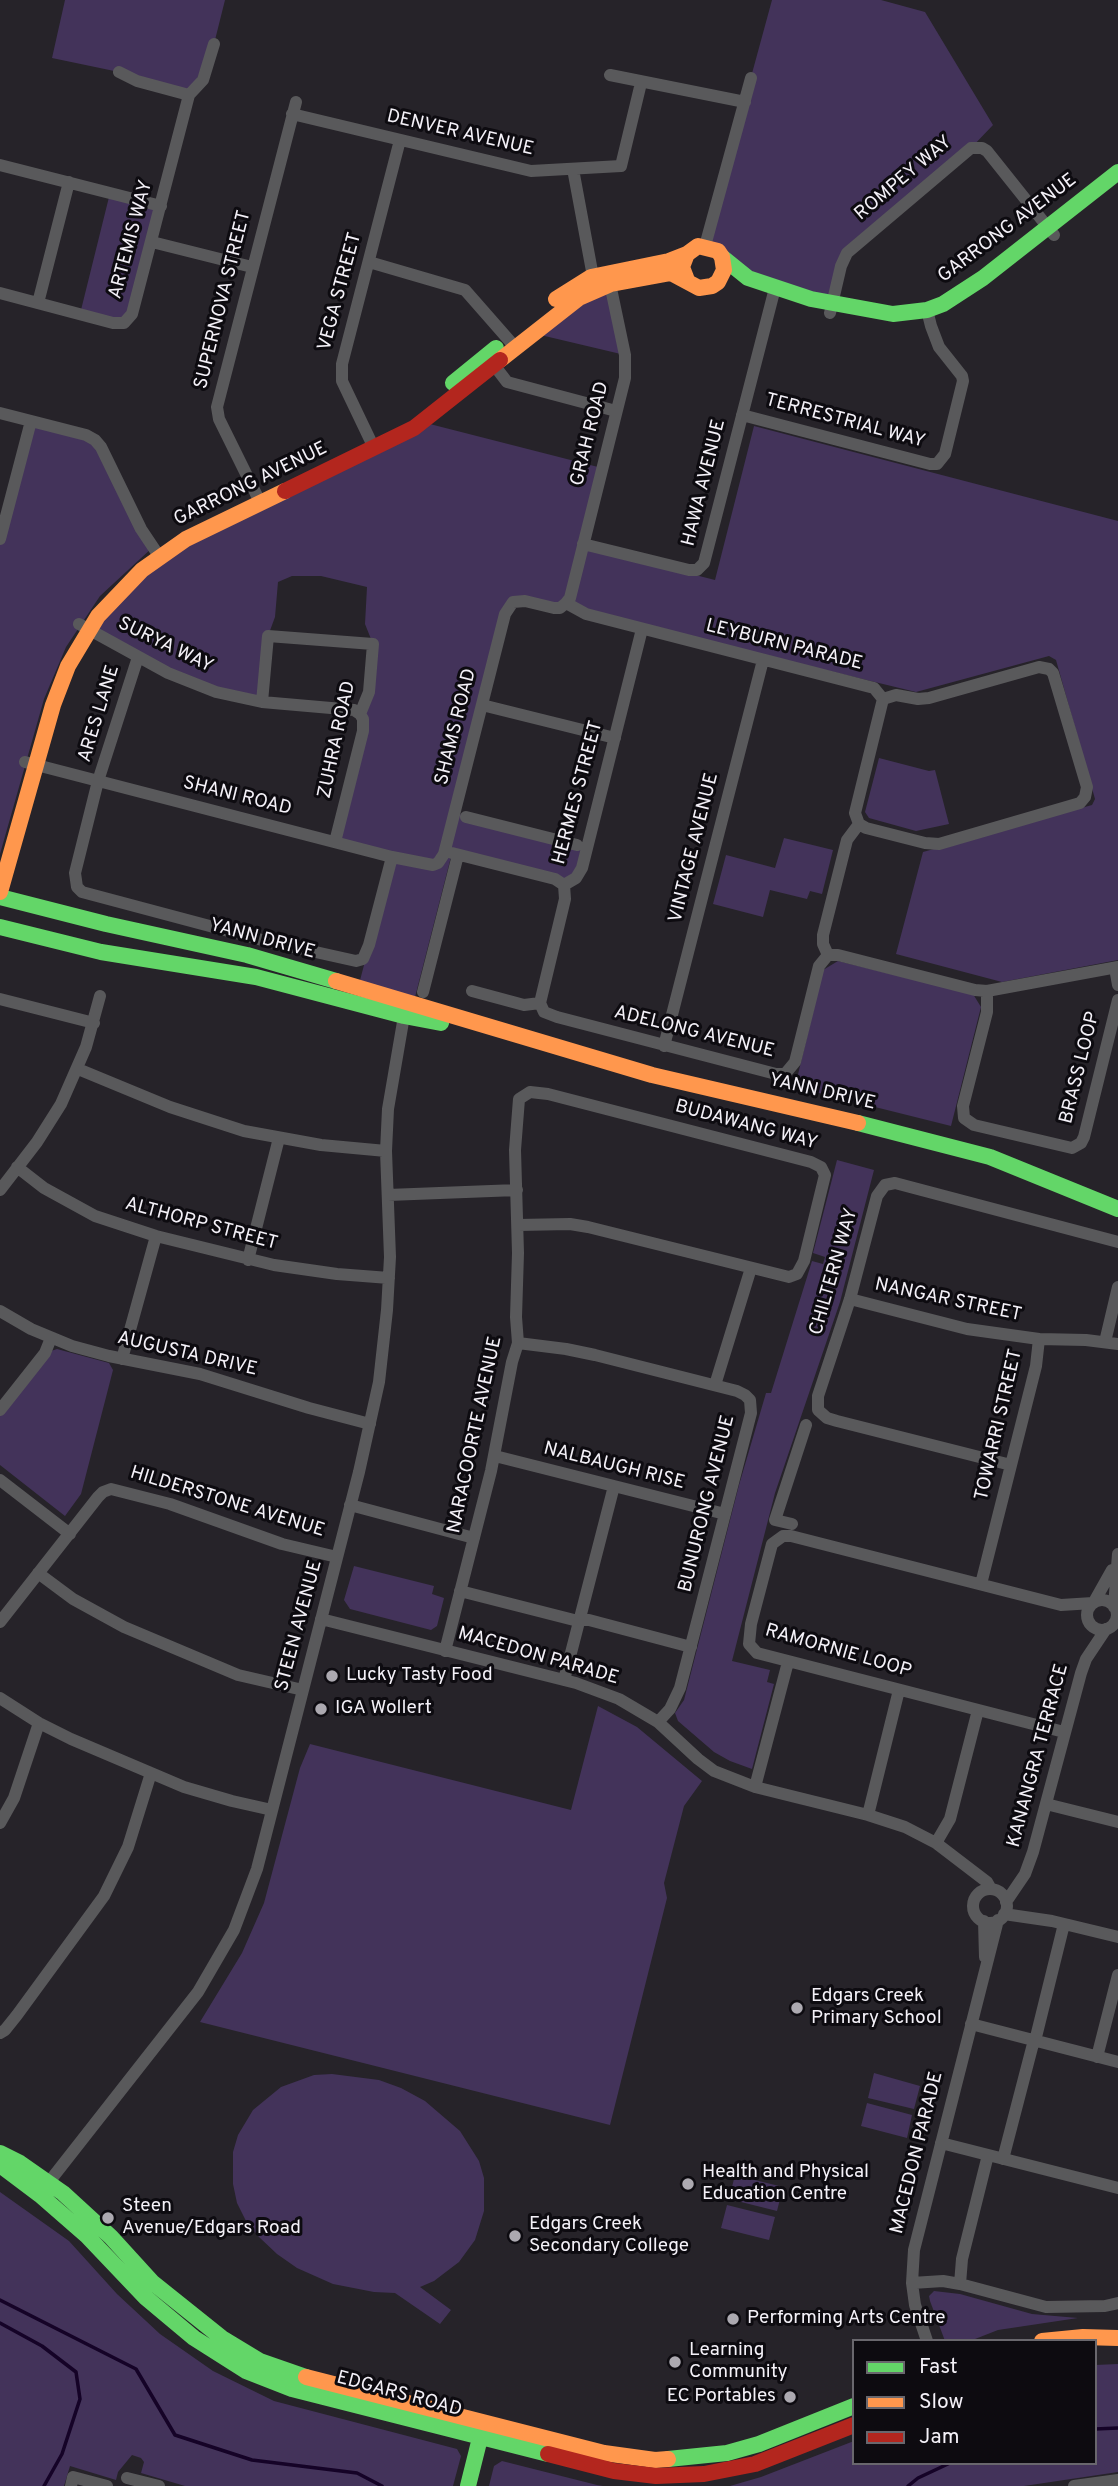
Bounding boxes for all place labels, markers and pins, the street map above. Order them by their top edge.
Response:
place label: Lucky Tasty Food [346,1665,493,1687]
marker: Lucky Tasty Food [324,1668,340,1684]
place label: IGA Wollert [335,1698,432,1720]
marker: IGA Wollert [313,1701,329,1717]
place label: Edgars Creek Primary School [811,1986,942,2030]
marker: Edgars Creek Primary School [789,2000,805,2016]
place label: Health and Physical Education Centre [702,2162,869,2206]
marker: Health and Physical Education Centre [680,2176,696,2192]
place label: Steen Avenue/Edgars Road [122,2196,301,2240]
marker: Steen Avenue/Edgars Road [100,2210,116,2226]
place label: Edgars Creek Secondary College [529,2214,689,2258]
marker: Edgars Creek Secondary College [507,2228,523,2244]
place label: Performing Arts Centre [747,2308,945,2330]
marker: Performing Arts Centre [725,2311,741,2327]
place label: Learning Community [689,2340,788,2384]
marker: Learning Community [667,2354,683,2370]
place label: EC Portables [667,2386,776,2408]
marker: EC Portables [782,2389,798,2405]

